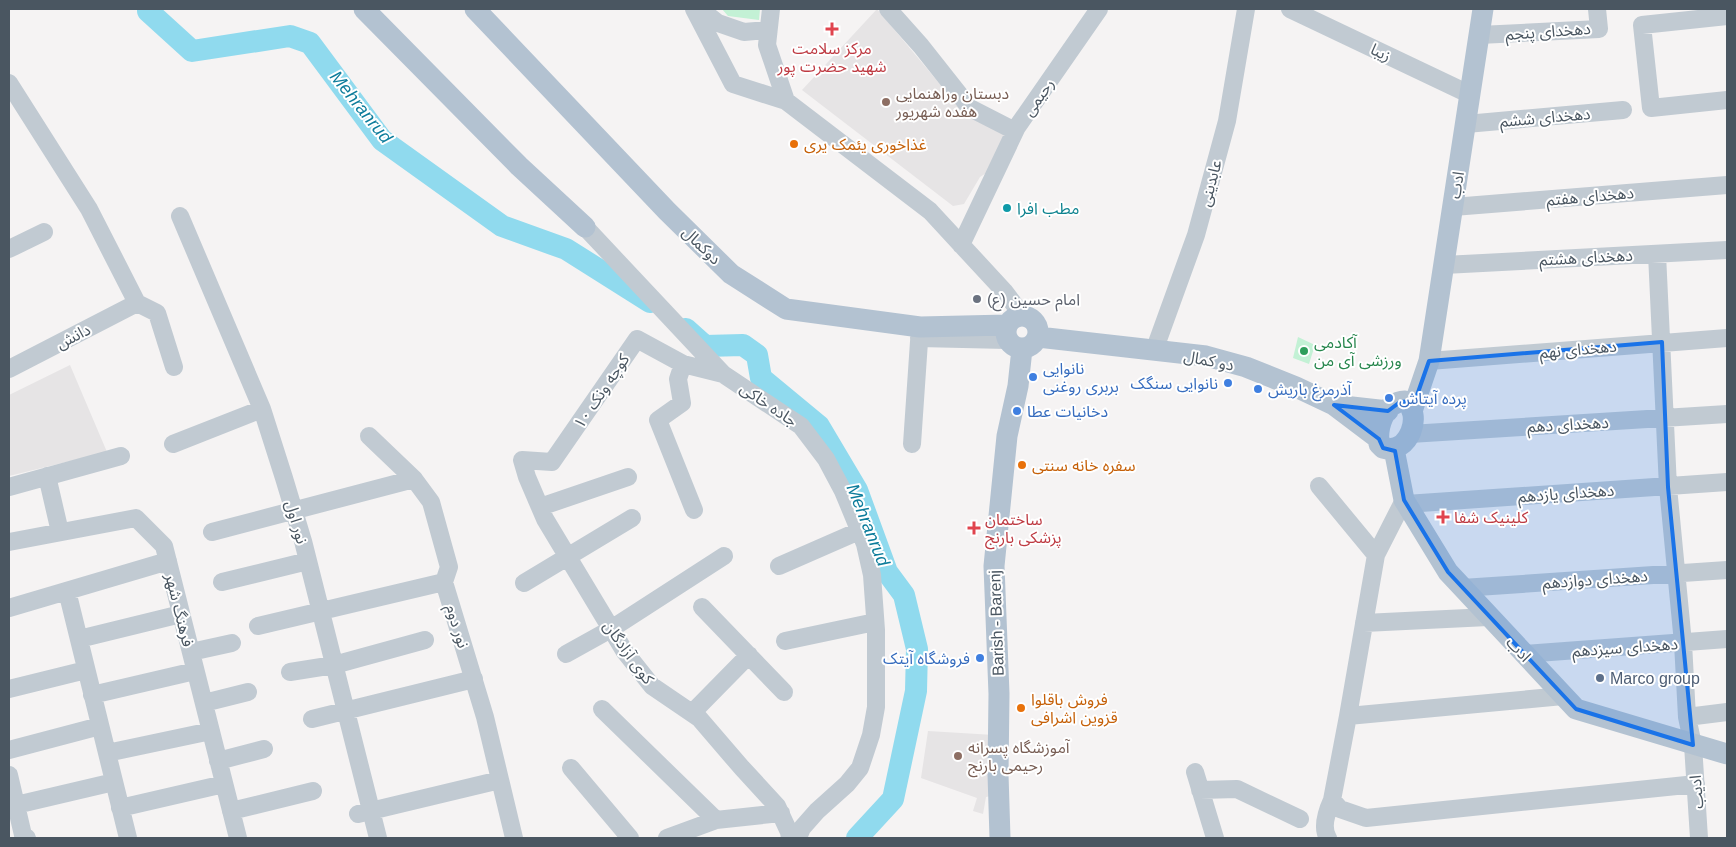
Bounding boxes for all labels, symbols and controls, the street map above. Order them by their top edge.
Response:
street label: دهخدای پنجم [1505,20,1591,47]
marker: مرکز سلامت شهید حضرت پور [825,22,839,36]
place label: مرکز سلامت شهید حضرت پور [776,40,887,77]
street label: زیبا [1367,40,1394,65]
water label: Mehranrud [326,67,397,148]
street label: رحیمی [1020,75,1058,120]
place label: دبستان وراهنمایی هفده شهریور [895,85,1009,121]
marker: دبستان وراهنمایی هفده شهریور [880,96,892,108]
street label: دهخدای ششم [1499,105,1591,134]
place label: غذاخوری یئمک یری [804,136,927,154]
marker: غذاخوری یئمک یری [788,138,800,150]
street label: عابدینی [1196,158,1226,209]
street label: ادب [1446,170,1467,200]
street label: دهخدای هفتم [1545,184,1635,213]
place label: مطب افرا [1017,200,1079,218]
marker: مطب افرا [1001,202,1013,214]
street label: دوکمال [678,223,724,269]
street label: دهخدای هشتم [1539,247,1633,272]
place label: امام حسین (ع) [987,291,1080,312]
marker: امام حسین (ع) [971,293,983,305]
street label: دانش [53,321,94,353]
place label: آکادمی ورزشی آی من [1314,334,1402,370]
street label: دهخدای نهم [1539,338,1618,365]
marker: آکادمی ورزشی آی من [1298,345,1310,357]
street label: دو کمال [1182,347,1235,376]
street label: کوچه ونک ۱۰ [570,351,634,433]
place label: نانوایی بربری روغنی [1043,360,1119,396]
marker: نانوایی بربری روغنی [1027,371,1039,383]
place label: نانوایی سنگک [1131,375,1218,393]
marker: نانوایی سنگک [1222,377,1234,389]
street label: جاده خاکی [736,379,800,430]
place label: آذرمرغ باریش [1268,381,1353,402]
marker: آذرمرغ باریش [1252,383,1264,395]
place label: پرده‌ آیتاش [1399,390,1467,409]
marker: پرده‌ آیتاش [1383,392,1395,404]
place label: دخانیات عطا [1027,403,1108,420]
marker: دخانیات عطا [1011,405,1023,417]
street label: دهخدای دهم [1527,414,1609,439]
place label: سفره خانه سنتی [1032,457,1135,475]
marker: سفره خانه سنتی [1016,459,1028,471]
water label: Mehranrud [842,481,894,570]
street label: دهخدای یازدهم [1517,482,1615,509]
street label: نور اول [280,499,311,546]
place label: کلینیک شفا [1454,509,1528,526]
marker: کلینیک شفا [1436,510,1450,524]
place label: ساختمان پزشکی بارنج [985,511,1062,550]
marker: ساختمان پزشکی بارنج [967,521,981,535]
street label: دهخدای دوازدهم [1542,567,1649,596]
street label: Barish - Barenj [986,570,1007,676]
street label: فرهنگ شهر [161,571,197,649]
street label: نور دوم [439,602,472,651]
street label: کوی آزادگان [599,618,657,688]
street label: ادب [1503,634,1534,665]
street label: دهخدای سیزدهم [1572,635,1679,664]
place label: فروشگاه آیتک [883,650,970,668]
marker: فروشگاه آیتک [974,652,986,664]
place label: Marco group [1610,670,1700,687]
marker: Marco group [1594,672,1606,684]
place label: فروش باقلوا قزوین اشرافی [1031,691,1118,727]
marker: فروش باقلوا قزوین اشرافی [1015,702,1027,714]
place label: آموزشگاه پسرانه رحیمی بارنج [968,739,1071,778]
marker: آموزشگاه پسرانه رحیمی بارنج [952,750,964,762]
street label: ادیب [1687,775,1707,809]

